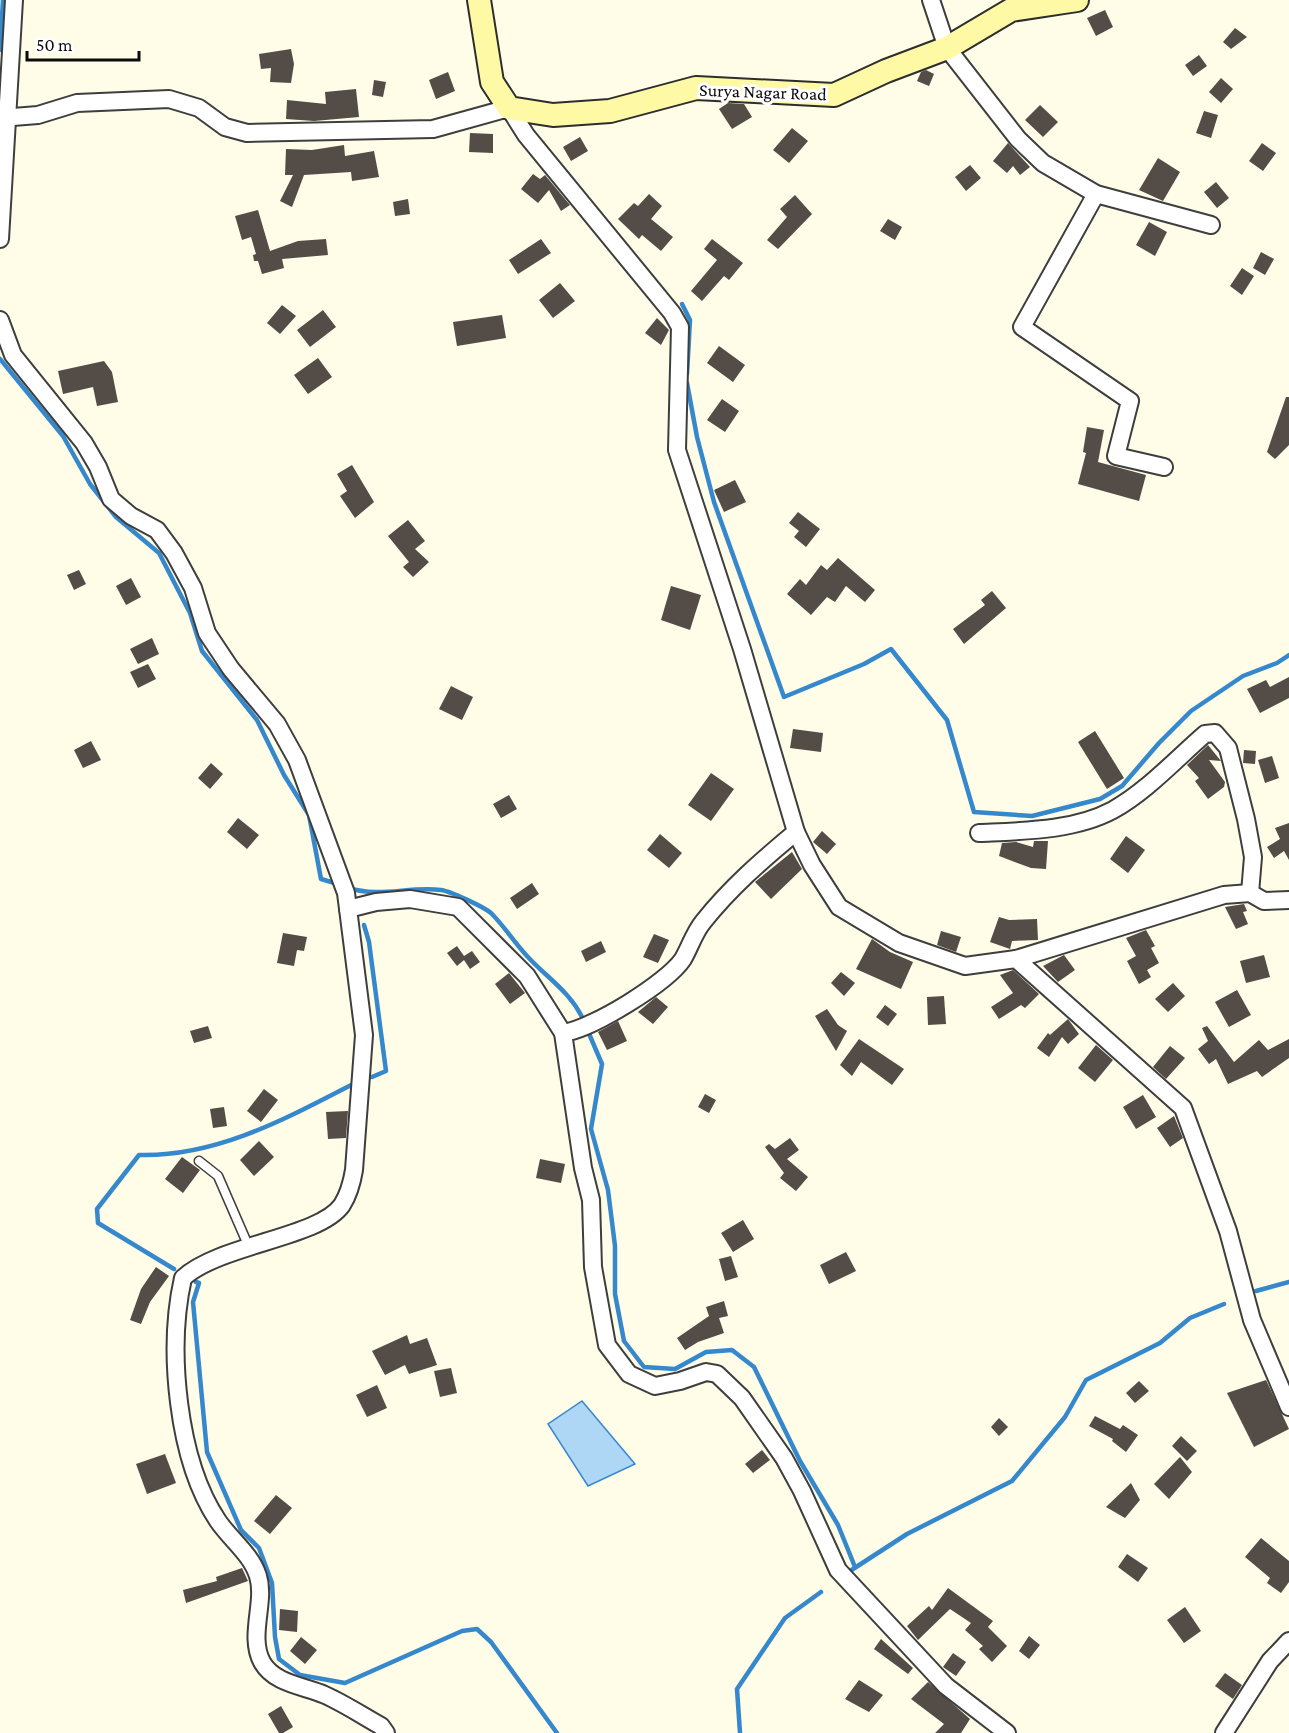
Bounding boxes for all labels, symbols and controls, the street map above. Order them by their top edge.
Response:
scale bar [27,24,140,62]
text: 50 m [36,35,73,55]
street label: Surya Nagar Road [699,80,828,104]

